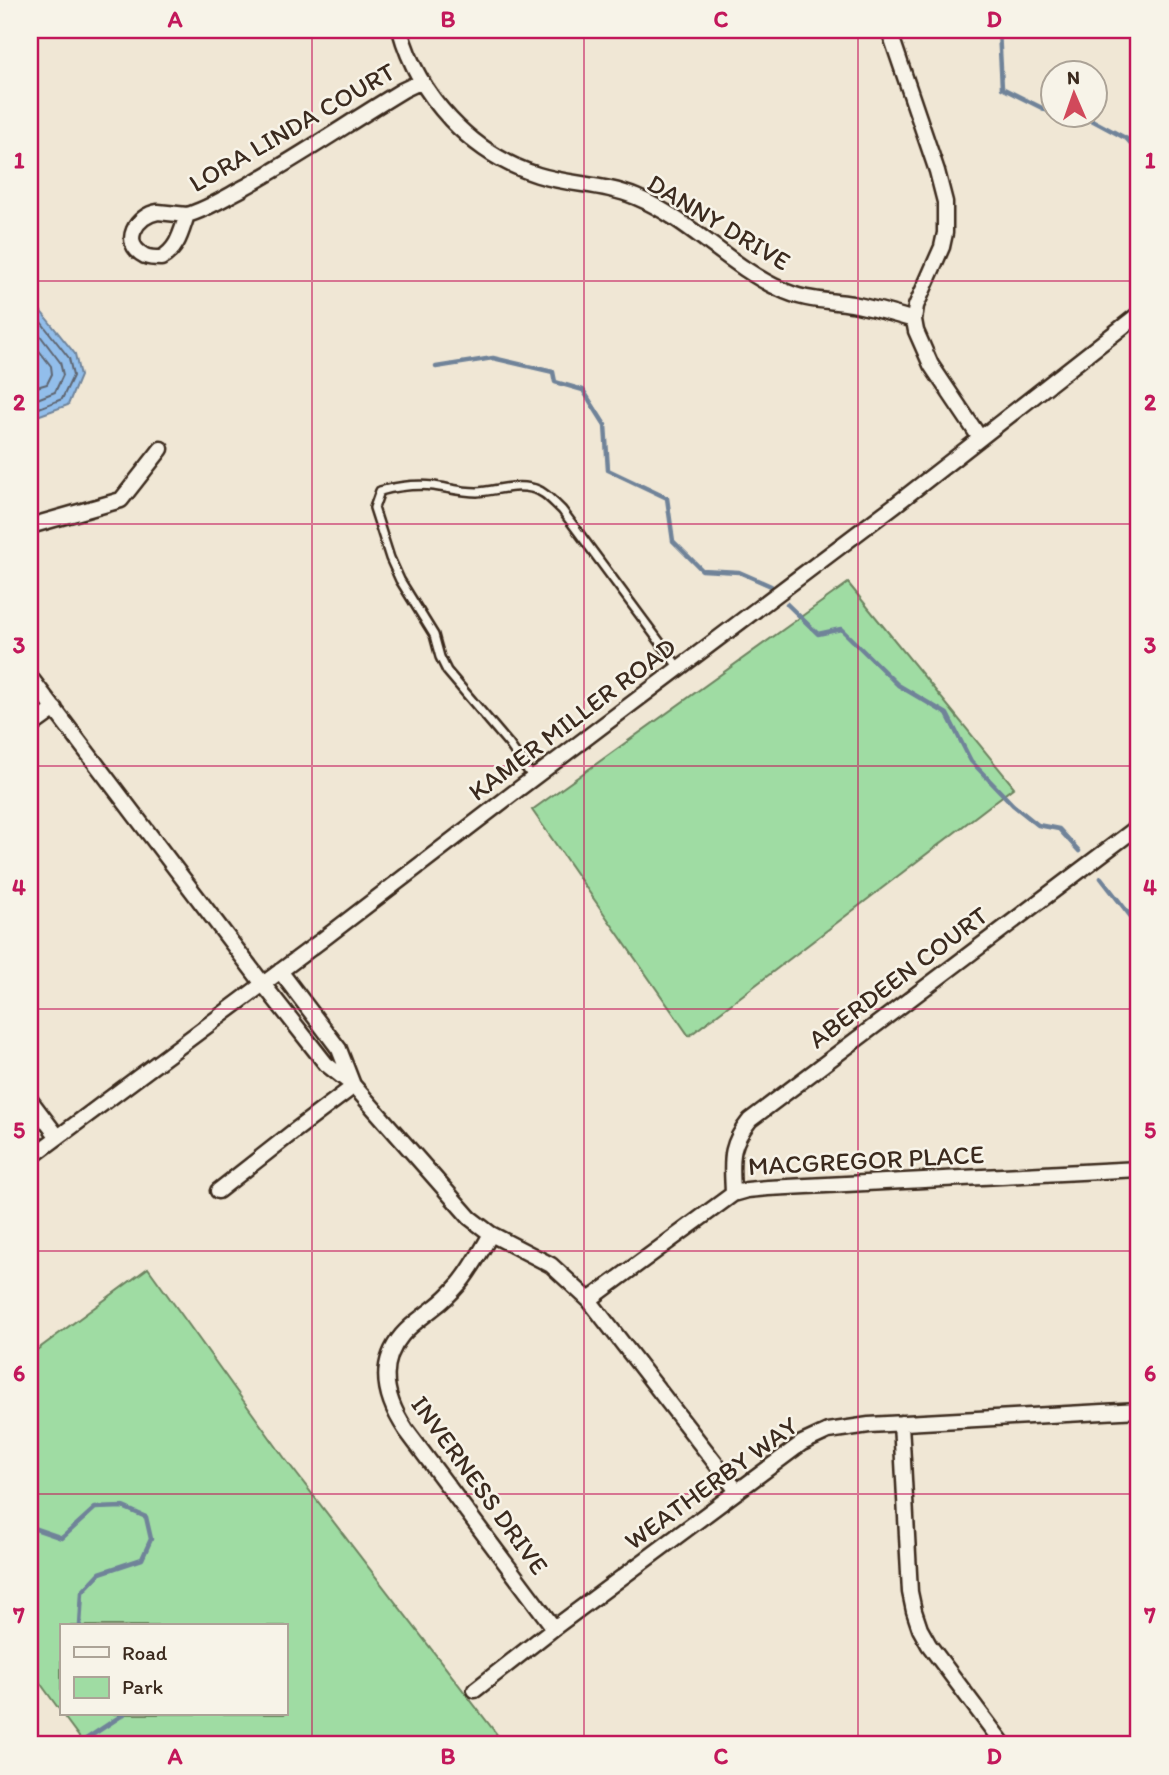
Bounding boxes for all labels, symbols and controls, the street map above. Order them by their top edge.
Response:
text: A [167,5,183,33]
text: B [441,5,456,33]
text: C [714,5,729,33]
text: D [986,5,1002,33]
street label: LORA LINDA COURT [183,55,401,199]
north arrow [1040,60,1110,130]
text: N [1067,66,1080,89]
text: 1 [14,146,25,174]
text: 1 [1145,146,1156,174]
street label: DANNY DRIVE [642,167,796,277]
text: 2 [13,388,26,416]
text: 2 [1144,388,1157,416]
street label: KAMER MILLER ROAD [462,630,682,808]
text: 3 [13,631,26,659]
text: 3 [1144,631,1157,659]
text: 4 [12,873,26,901]
text: 4 [1143,873,1157,901]
street label: ABERDEEN COURT [802,899,995,1055]
text: 5 [13,1116,25,1144]
text: 5 [1144,1116,1156,1144]
street label: MACGREGOR PLACE [747,1138,985,1182]
text: 6 [13,1359,25,1387]
text: 6 [1144,1359,1156,1387]
street label: INVERNESS DRIVE [404,1389,556,1581]
street label: WEATHERBY WAY [618,1409,804,1557]
text: 7 [12,1601,25,1629]
text: 7 [1143,1601,1156,1629]
legend [60,1624,287,1716]
text: Road [122,1640,168,1665]
text: Park [122,1674,164,1699]
text: A [167,1742,183,1770]
text: B [441,1742,456,1770]
text: C [714,1742,729,1770]
text: D [986,1742,1002,1770]

